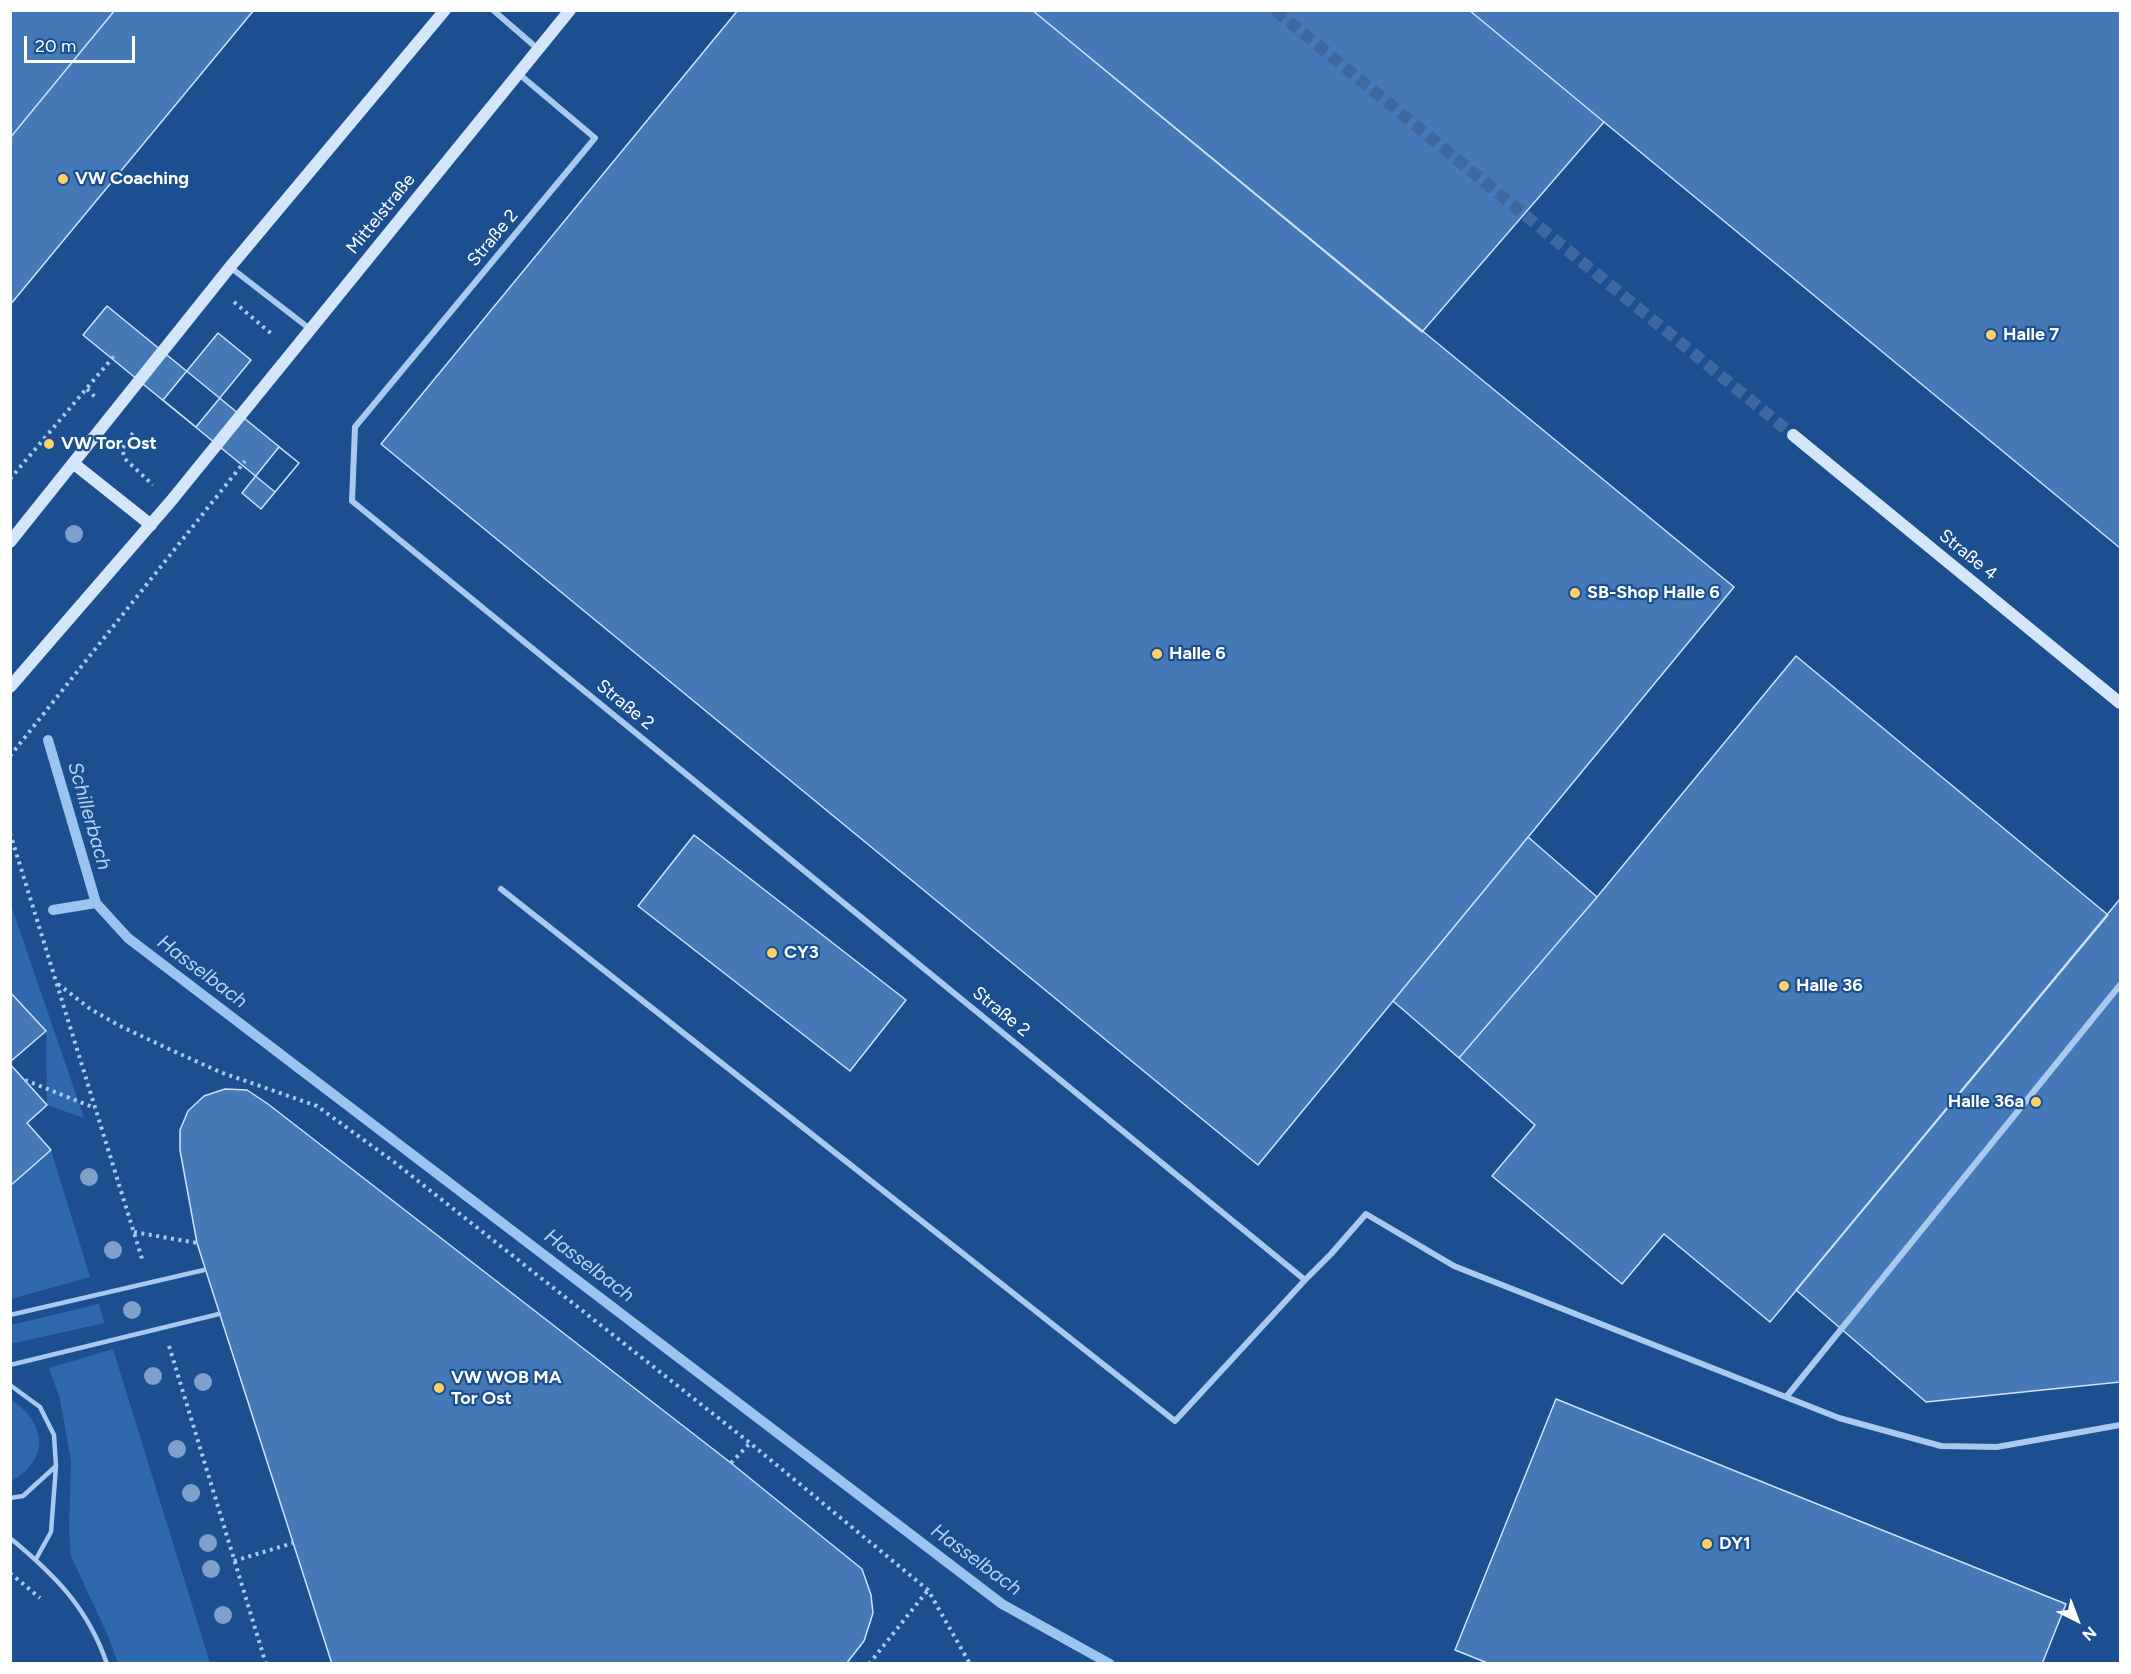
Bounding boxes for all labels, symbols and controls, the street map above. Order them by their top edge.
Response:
scale bar [27,24,138,62]
text: 20 m [35,35,76,57]
place label: VW Coaching [75,168,189,190]
street label: Mittelstraße [342,169,420,259]
marker: VW Coaching [56,172,70,186]
street label: Straße 2 [463,205,523,271]
place label: Halle 7 [2003,324,2059,346]
marker: Halle 7 [1984,328,1998,342]
place label: VW Tor Ost [61,433,157,455]
marker: VW Tor Ost [42,437,56,451]
street label: Straße 4 [1934,525,2002,585]
place label: SB-Shop Halle 6 [1587,582,1720,604]
marker: SB-Shop Halle 6 [1568,586,1582,600]
place label: Halle 6 [1169,643,1226,665]
marker: Halle 6 [1150,647,1164,661]
street label: Straße 2 [592,675,658,735]
water label: Schillerbach [62,759,116,873]
water label: Hasselbach [152,930,252,1014]
place label: CY3 [784,942,819,964]
marker: CY3 [765,946,779,960]
place label: Halle 36 [1796,975,1863,997]
marker: Halle 36 [1777,979,1791,993]
street label: Straße 2 [968,982,1034,1042]
place label: Halle 36a [1948,1091,2024,1113]
marker: Halle 36a [2029,1095,2043,1109]
water label: Hasselbach [539,1224,639,1308]
place label: VW WOB MA Tor Ost [451,1367,561,1410]
marker: VW WOB MA Tor Ost [432,1381,446,1395]
water label: Hasselbach [926,1519,1026,1601]
place label: DY1 [1719,1533,1750,1555]
marker: DY1 [1700,1537,1714,1551]
north arrow [2047,1590,2107,1650]
text: N [2078,1623,2100,1645]

